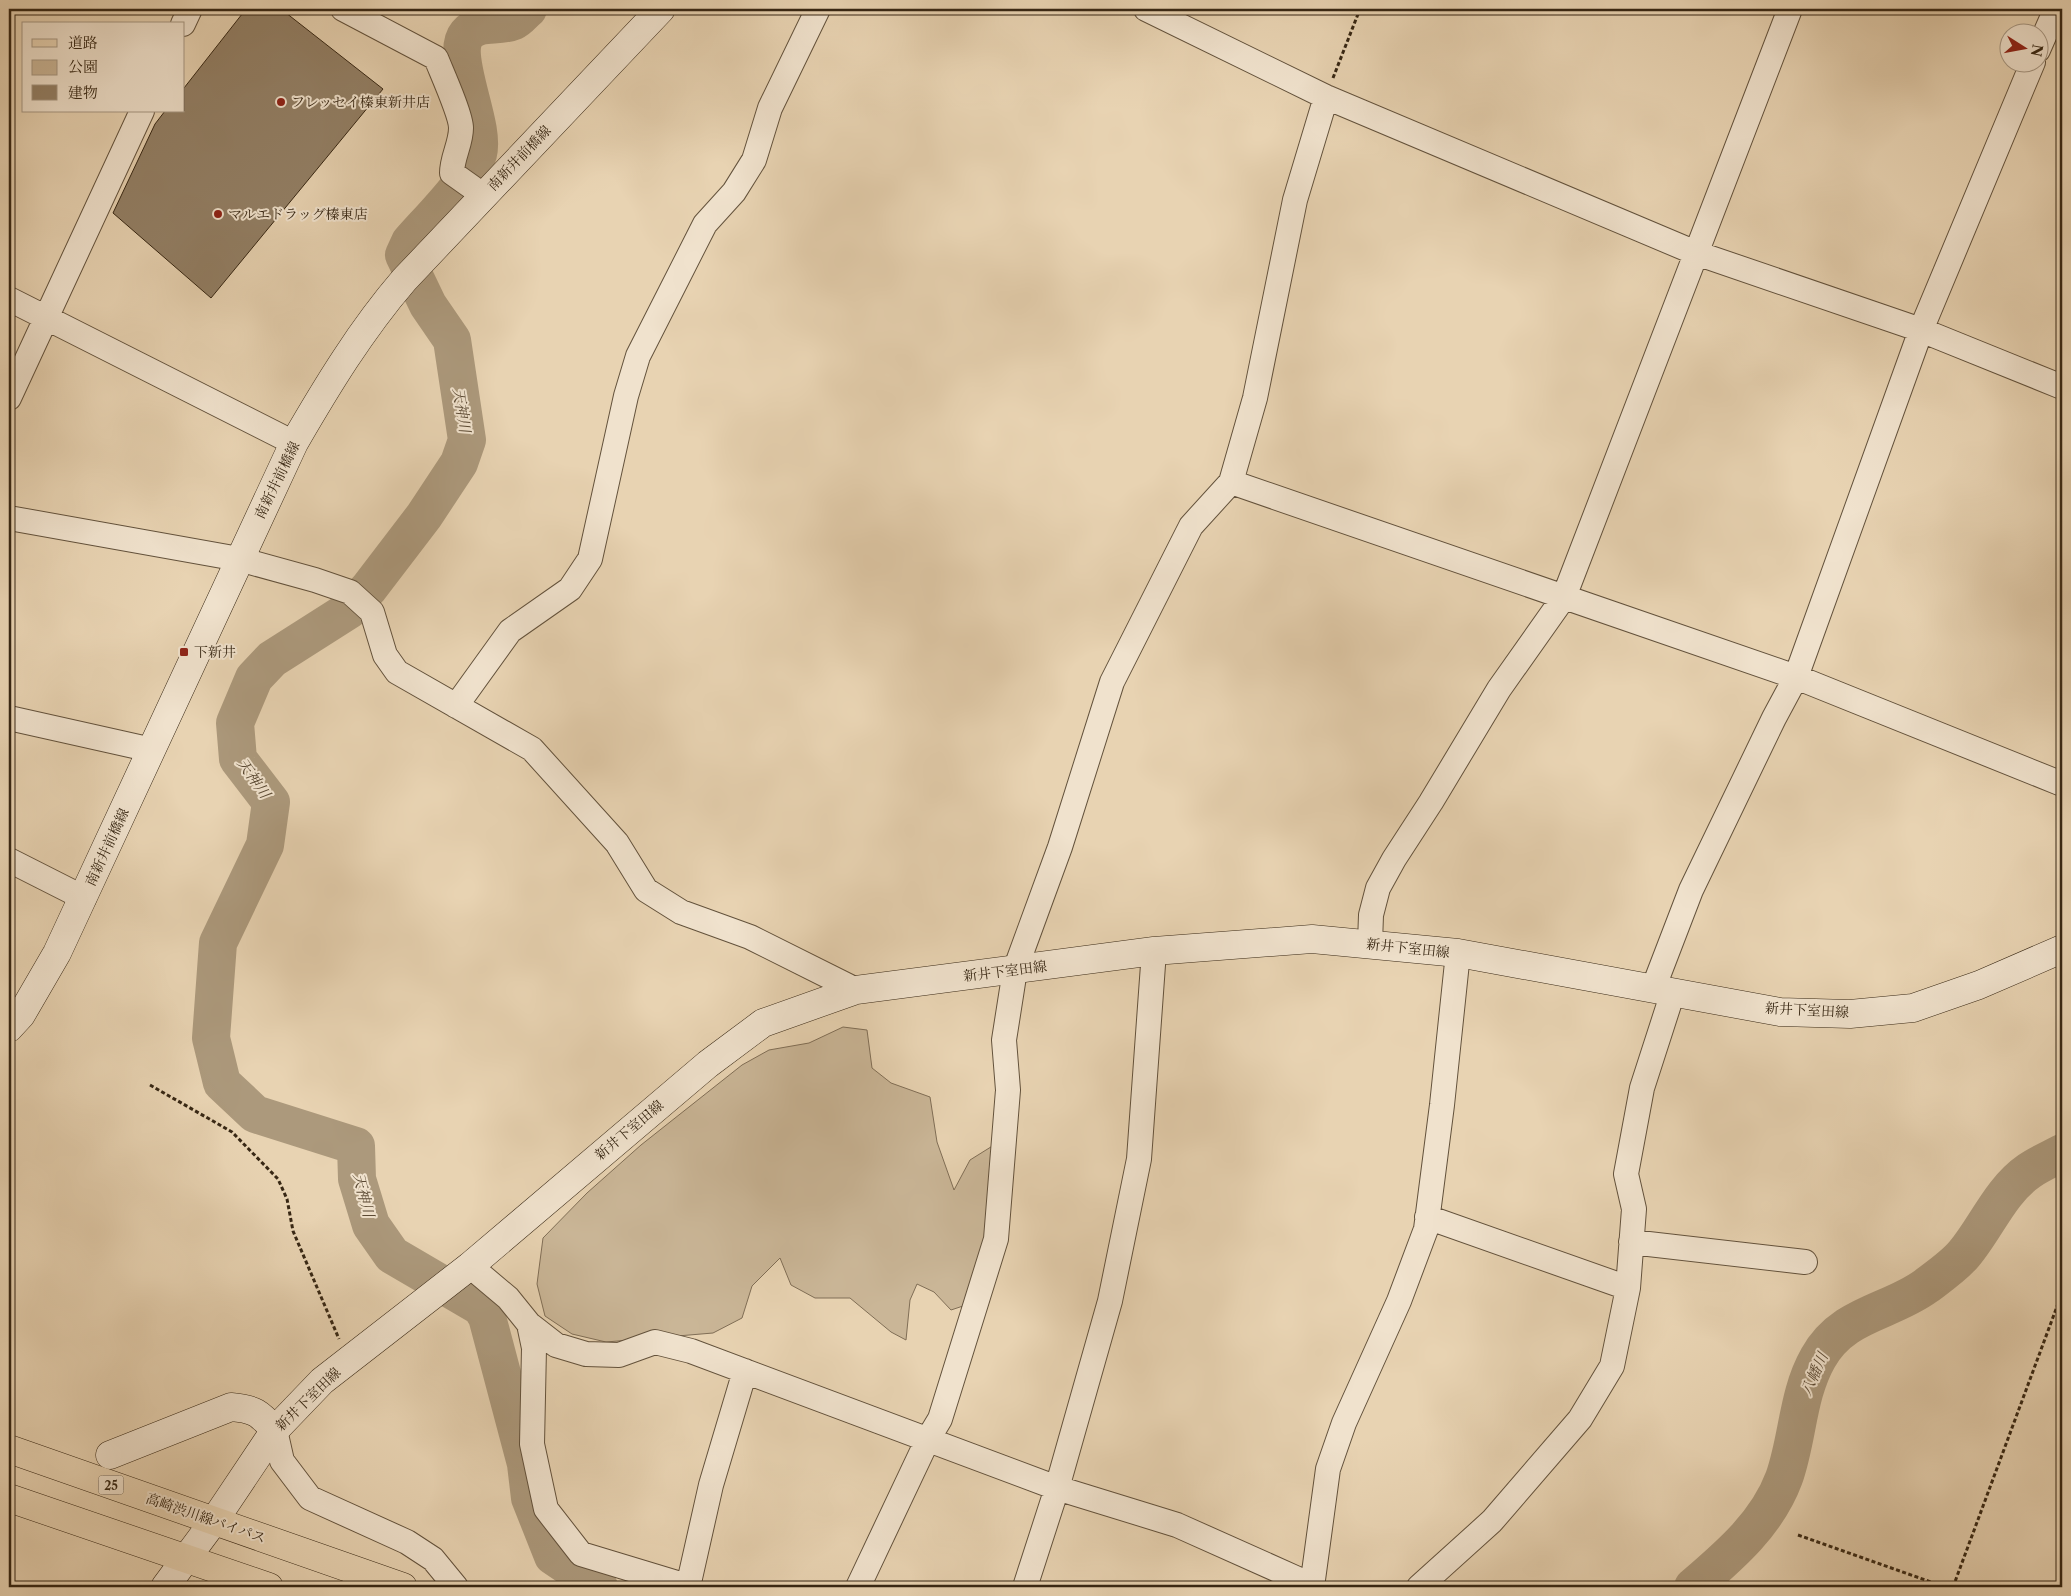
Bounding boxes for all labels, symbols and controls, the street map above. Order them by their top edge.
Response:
legend [22,22,185,112]
north arrow [1998,22,2048,72]
text: 道路 [68,33,98,52]
text: N [2027,43,2047,58]
text: 公園 [68,57,98,76]
text: 建物 [68,83,98,102]
place label: フレッセイ榛東新井店 [291,93,430,111]
marker: フレッセイ榛東新井店 [275,96,287,108]
street label: 南新井前橋線 [483,122,555,194]
place label: マルエドラッグ榛東店 [228,205,368,223]
marker: マルエドラッグ榛東店 [212,208,224,220]
water label: 天神川 [449,386,475,436]
street label: 南新井前橋線 [250,438,304,522]
place label: 下新井 [194,643,236,661]
marker: 下新井 [178,646,190,658]
water label: 天神川 [233,754,276,804]
street label: 南新井前橋線 [81,805,133,889]
street label: 新井下室田線 [1365,935,1451,961]
street label: 新井下室田線 [962,957,1048,985]
street label: 新井下室田線 [1765,999,1849,1021]
street label: 新井下室田線 [591,1096,667,1164]
water label: 天神川 [349,1171,379,1221]
water label: 八幡川 [1796,1348,1833,1398]
street label: 新井下室田線 [272,1363,344,1435]
road number: 25 [98,1476,124,1494]
street label: 高崎渋川線バイパス [144,1489,268,1547]

